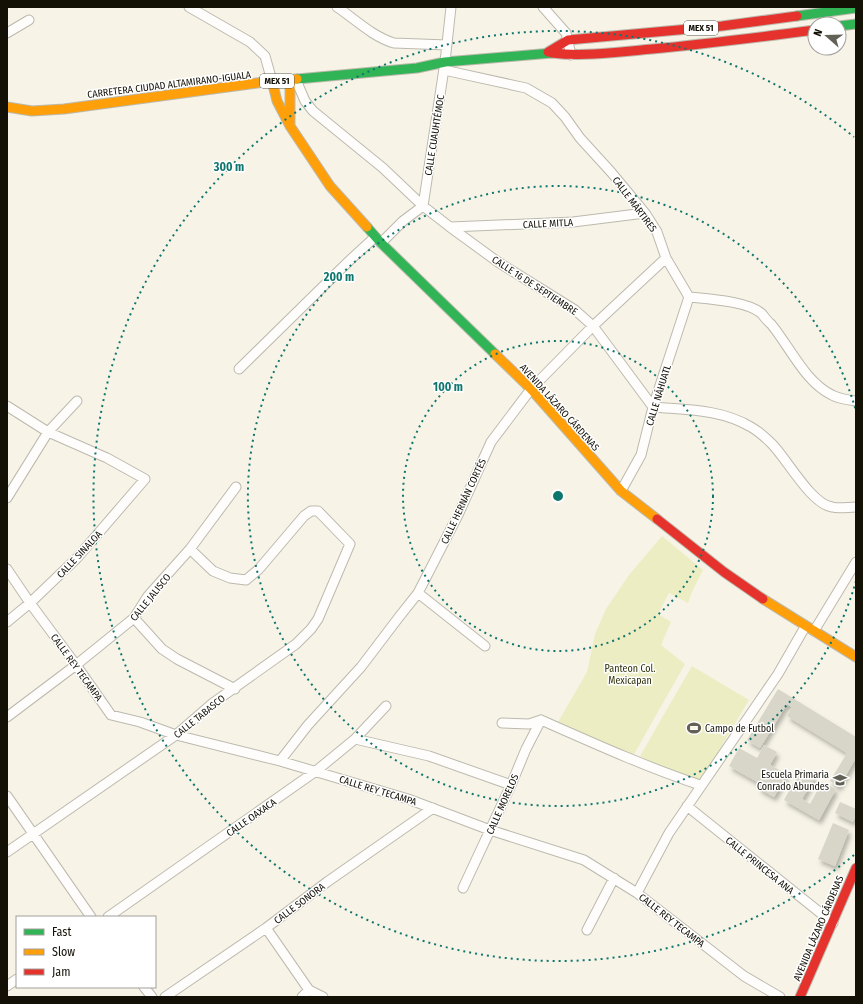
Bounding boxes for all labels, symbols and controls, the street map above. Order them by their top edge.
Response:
north arrow [807,16,847,56]
road number: MEX 51 [684,21,718,35]
text: N [811,27,825,38]
street label: CARRETERA CIUDAD ALTAMIRANO-IGUALA [87,69,252,101]
road number: MEX 51 [260,74,294,88]
street label: CALLE CUAUHTÉMOC [421,94,447,176]
text: 300 m [213,160,244,174]
street label: CALLE MÁRTIRES [610,173,661,235]
street label: CALLE MITLA [523,217,574,231]
street label: CALLE 16 DE SEPTIEMBRE [489,254,580,318]
text: 200 m [323,270,354,284]
street label: AVENIDA LÁZARO CÁRDENAS [517,360,603,454]
street label: CALLE NÁHUATL [642,362,674,427]
text: 100 m [433,380,463,394]
street label: CALLE HERNÁN CORTÉS [437,456,489,546]
centre of rings [551,489,565,503]
street label: CALLE SINALOA [55,528,105,581]
street label: CALLE JALISCO [128,572,174,624]
street label: CALLE REY TECAMPA [48,632,105,704]
park label: Panteon Col. Mexicapan [605,663,655,687]
street label: CALLE TABASCO [172,692,228,741]
sports icon: Campo de Futbol [686,720,702,736]
place label: Campo de Futbol [705,723,774,735]
place label: Escuela Primaria Conrado Abundes [757,769,829,793]
street label: CALLE MORELOS [484,772,522,836]
school or university icon: Escuela Primaria Conrado Abundes [832,772,848,788]
street label: CALLE REY TECAMPA [338,773,419,809]
street label: CALLE OAXACA [224,796,279,839]
street label: CALLE PRINCESA ANA [723,835,797,897]
street label: AVENIDA LÁZARO CÁRDENAS [789,873,847,983]
street label: CALLE SONORA [272,880,328,927]
street label: CALLE REY TECAMPA [636,891,707,951]
legend [16,916,156,988]
text: Fast [52,925,71,939]
text: Slow [52,945,75,959]
text: Jam [52,965,70,979]

